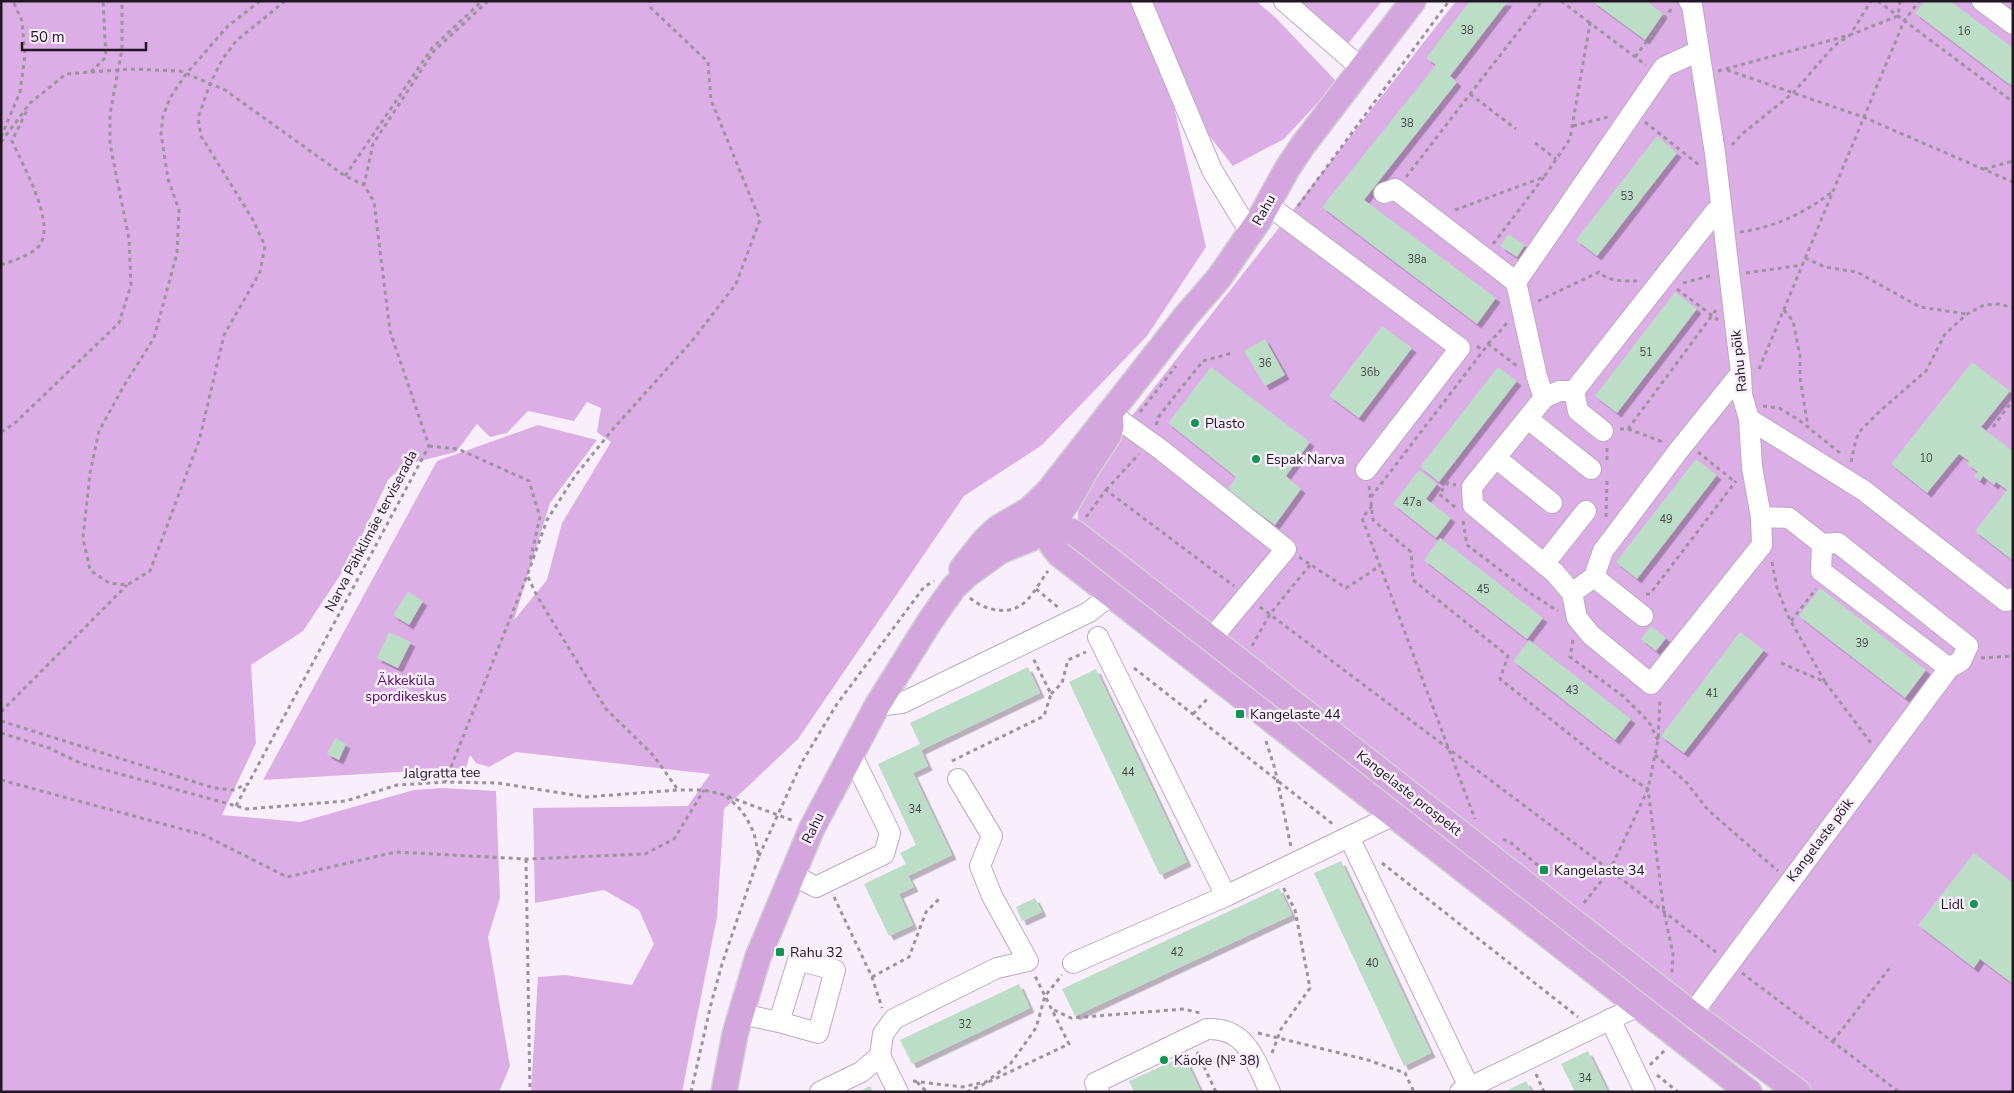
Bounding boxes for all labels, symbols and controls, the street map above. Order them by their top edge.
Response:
scale bar [22,20,146,52]
house number: 38 [1460,23,1474,38]
house number: 16 [1957,24,1971,39]
text: 50 m [30,27,65,47]
house number: 38 [1400,116,1414,131]
house number: 53 [1620,189,1634,204]
street label: Rahu [1248,191,1280,229]
house number: 38a [1407,252,1427,267]
street label: Rahu põik [1726,328,1752,393]
house number: 51 [1639,345,1653,360]
house number: 36 [1258,356,1272,371]
house number: 36b [1360,365,1380,380]
place label: Plasto [1205,414,1245,433]
marker: Plasto [1189,417,1201,429]
street label: Narva Pähklimäe terviserada [320,447,422,615]
place label: Espak Narva [1266,450,1345,469]
house number: 10 [1919,451,1933,466]
marker: Espak Narva [1250,453,1262,465]
house number: 47a [1402,495,1422,510]
house number: 49 [1659,512,1673,527]
house number: 45 [1476,582,1490,597]
house number: 39 [1855,636,1869,651]
park label: Äkkeküla spordikeskus [365,671,447,706]
house number: 43 [1565,683,1579,698]
house number: 41 [1705,686,1719,701]
place label: Kangelaste 44 [1250,705,1341,724]
marker: Kangelaste 44 [1234,708,1246,720]
street label: Kangelaste prospekt [1352,746,1466,840]
street label: Jalgratta tee [402,763,481,783]
house number: 44 [1121,765,1135,780]
street label: Kangelaste põik [1782,794,1858,886]
house number: 34 [908,802,922,817]
street label: Rahu [797,809,829,847]
place label: Kangelaste 34 [1554,861,1645,880]
marker: Kangelaste 34 [1538,864,1550,876]
place label: Lidl [1941,895,1965,914]
marker: Lidl [1968,898,1980,910]
place label: Rahu 32 [790,943,843,962]
house number: 42 [1170,945,1184,960]
marker: Rahu 32 [774,946,786,958]
house number: 40 [1365,956,1379,971]
house number: 32 [958,1017,972,1032]
place label: Käoke (№ 38) [1174,1051,1260,1070]
marker: Käoke (№ 38) [1158,1054,1170,1066]
house number: 34 [1578,1071,1592,1086]

